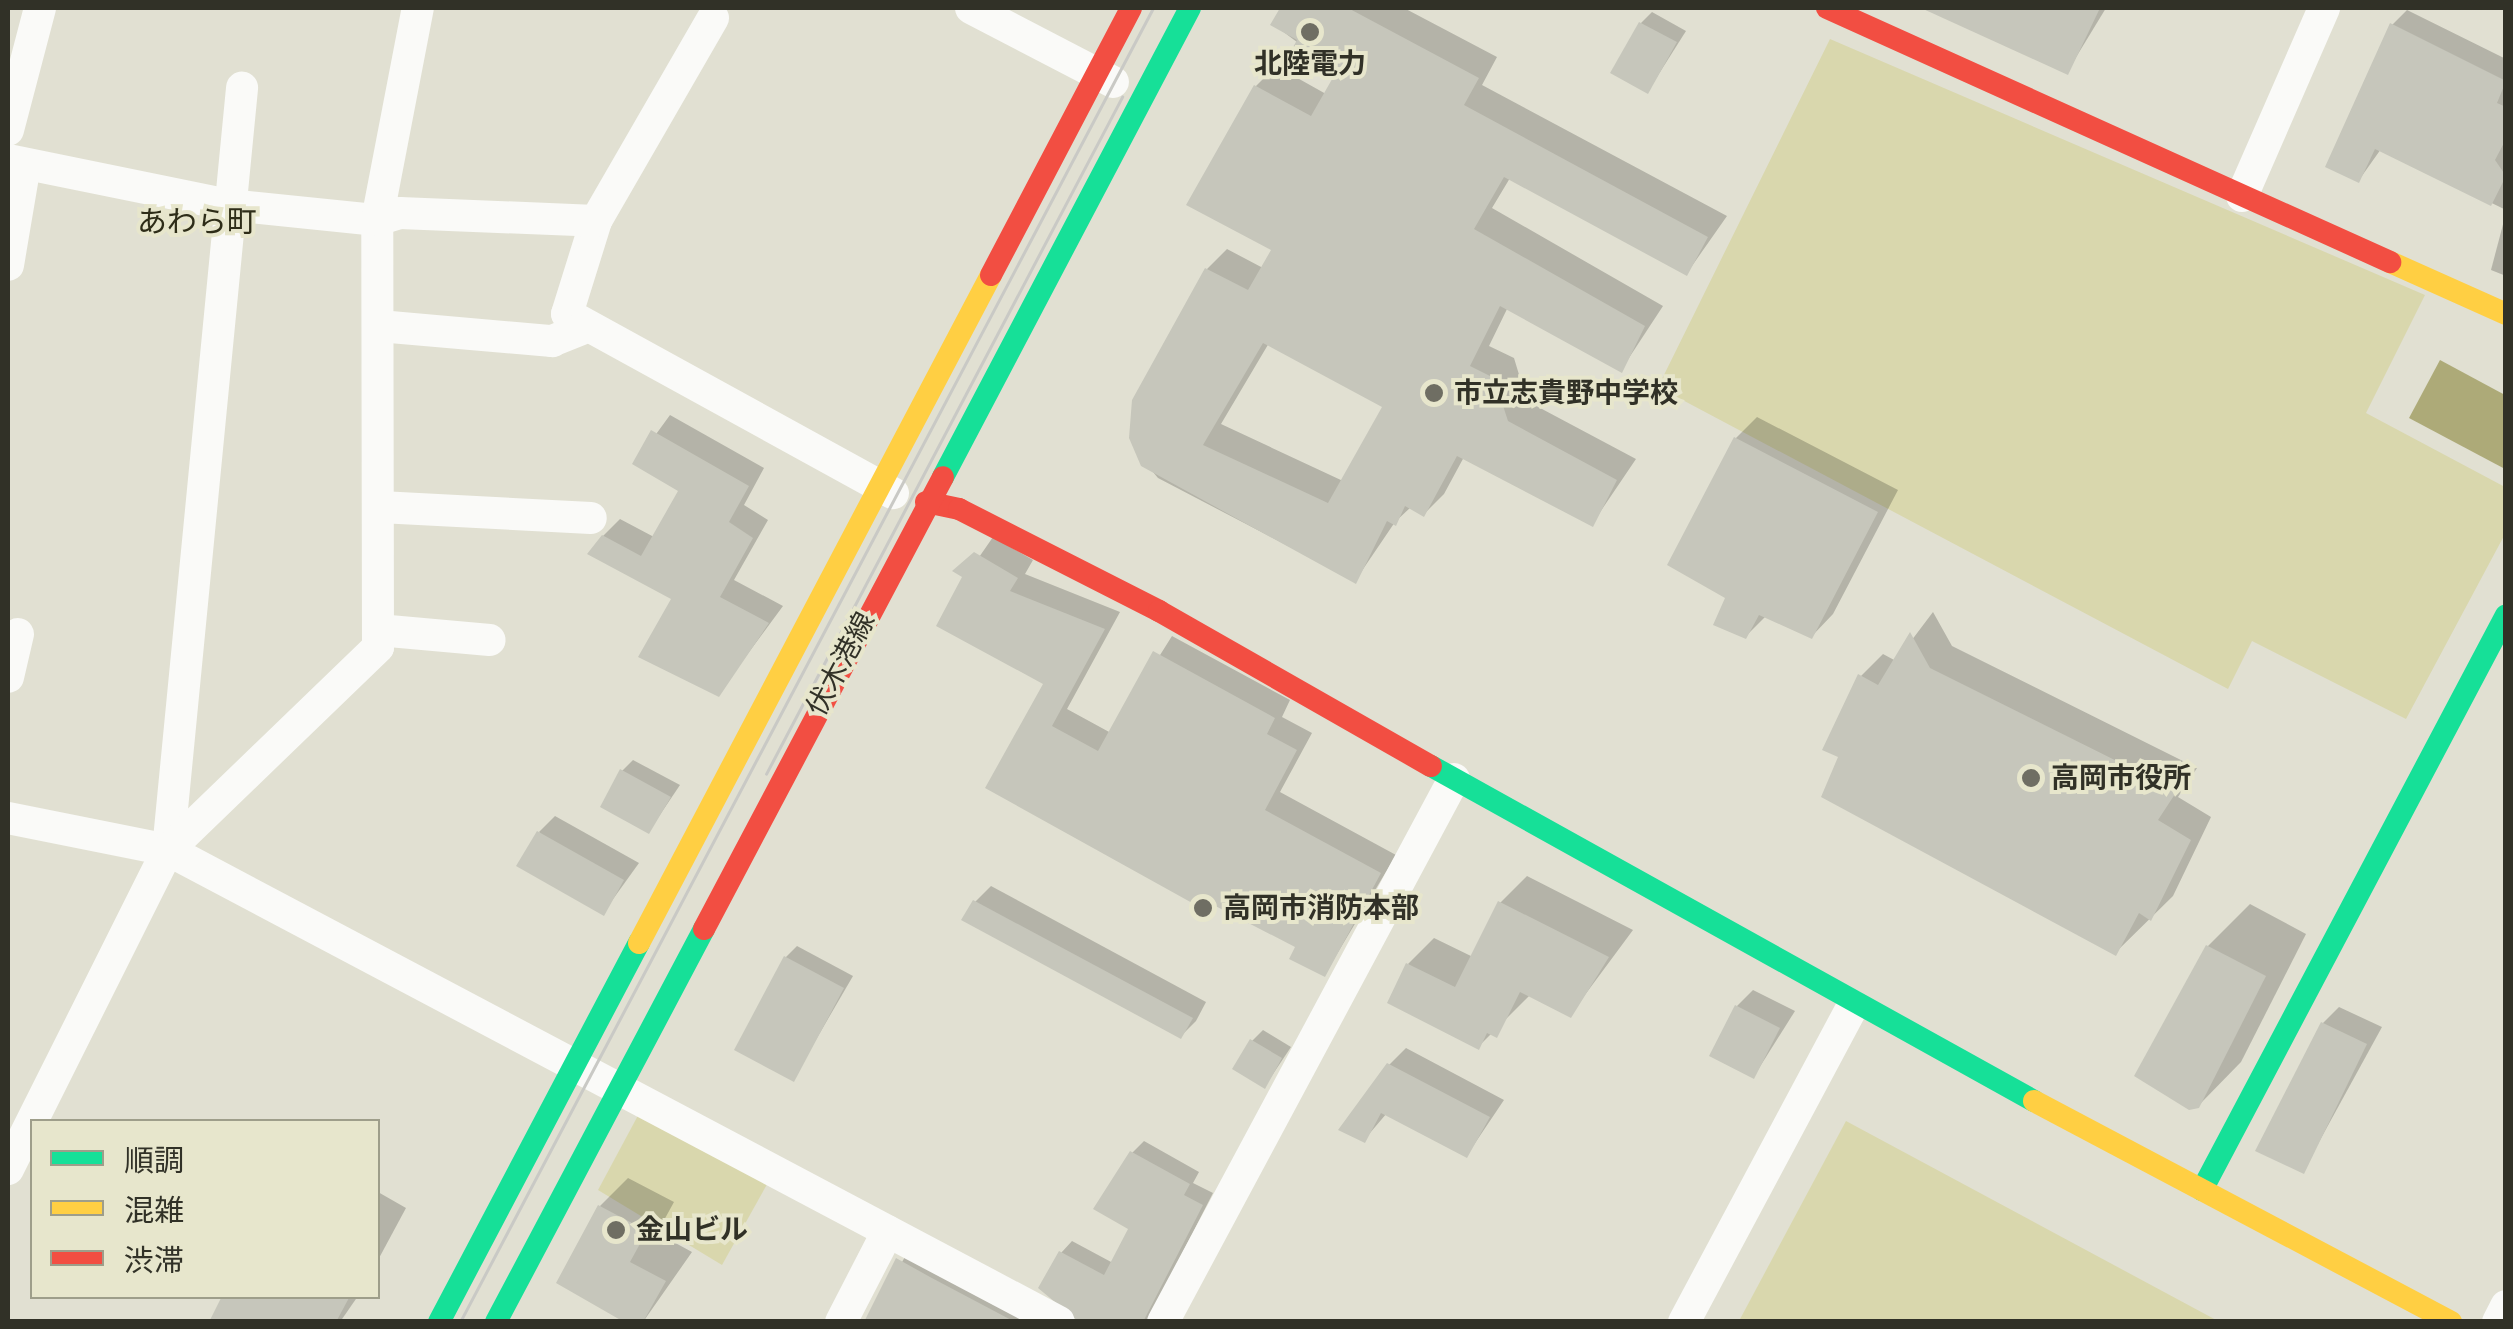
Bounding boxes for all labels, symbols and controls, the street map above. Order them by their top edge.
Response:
marker: 北陸電力 [1299,21,1321,43]
place label: 北陸電力 [1254,47,1366,81]
district label: あわら町 [137,204,257,240]
place label: 市立志貴野中学校 [1454,376,1678,410]
marker: 市立志貴野中学校 [1423,382,1445,404]
street label: 伏木港線 [800,607,882,721]
place label: 高岡市役所 [2051,761,2191,795]
marker: 高岡市役所 [2020,767,2042,789]
place label: 高岡市消防本部 [1223,891,1419,925]
marker: 高岡市消防本部 [1192,897,1214,919]
legend [30,1119,380,1299]
text: 順調 [124,1142,184,1179]
text: 混雑 [124,1192,184,1229]
place label: 金山ビル [636,1213,748,1247]
marker: 金山ビル [605,1219,627,1241]
text: 渋滞 [124,1242,184,1279]

